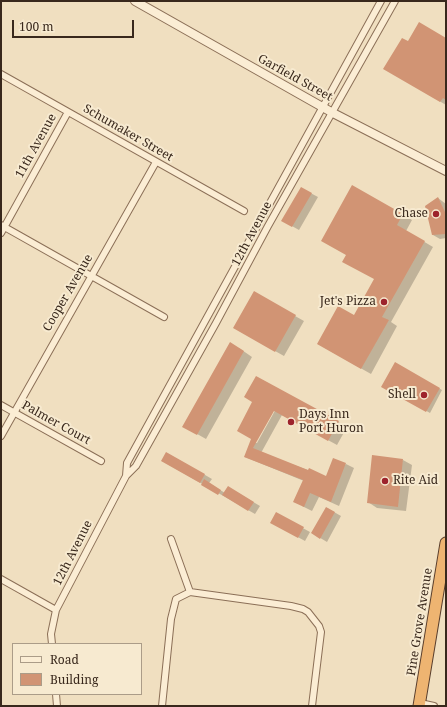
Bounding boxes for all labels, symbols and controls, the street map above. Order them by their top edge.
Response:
scale bar [14,12,136,38]
text: 100 m [19,18,54,35]
street label: Garfield Street [255,52,335,104]
street label: Schumaker Street [81,101,175,165]
street label: 11th Avenue [12,111,60,181]
street label: 12th Avenue [229,199,275,269]
place label: Chase [394,207,428,221]
marker: Chase [431,209,441,219]
street label: Cooper Avenue [40,252,96,334]
place label: Jet's Pizza [320,295,376,309]
marker: Jet's Pizza [379,297,389,307]
place label: Shell [388,388,416,402]
marker: Shell [419,390,429,400]
street label: Palmer Court [19,398,93,448]
place label: Days Inn Port Huron [299,408,364,436]
marker: Days Inn Port Huron [286,417,296,427]
place label: Rite Aid [393,474,438,488]
marker: Rite Aid [380,476,390,486]
street label: 12th Avenue [50,518,96,588]
street label: Pine Grove Avenue [404,567,436,677]
legend [12,643,142,695]
text: Road [50,651,79,668]
text: Building [50,671,98,688]

